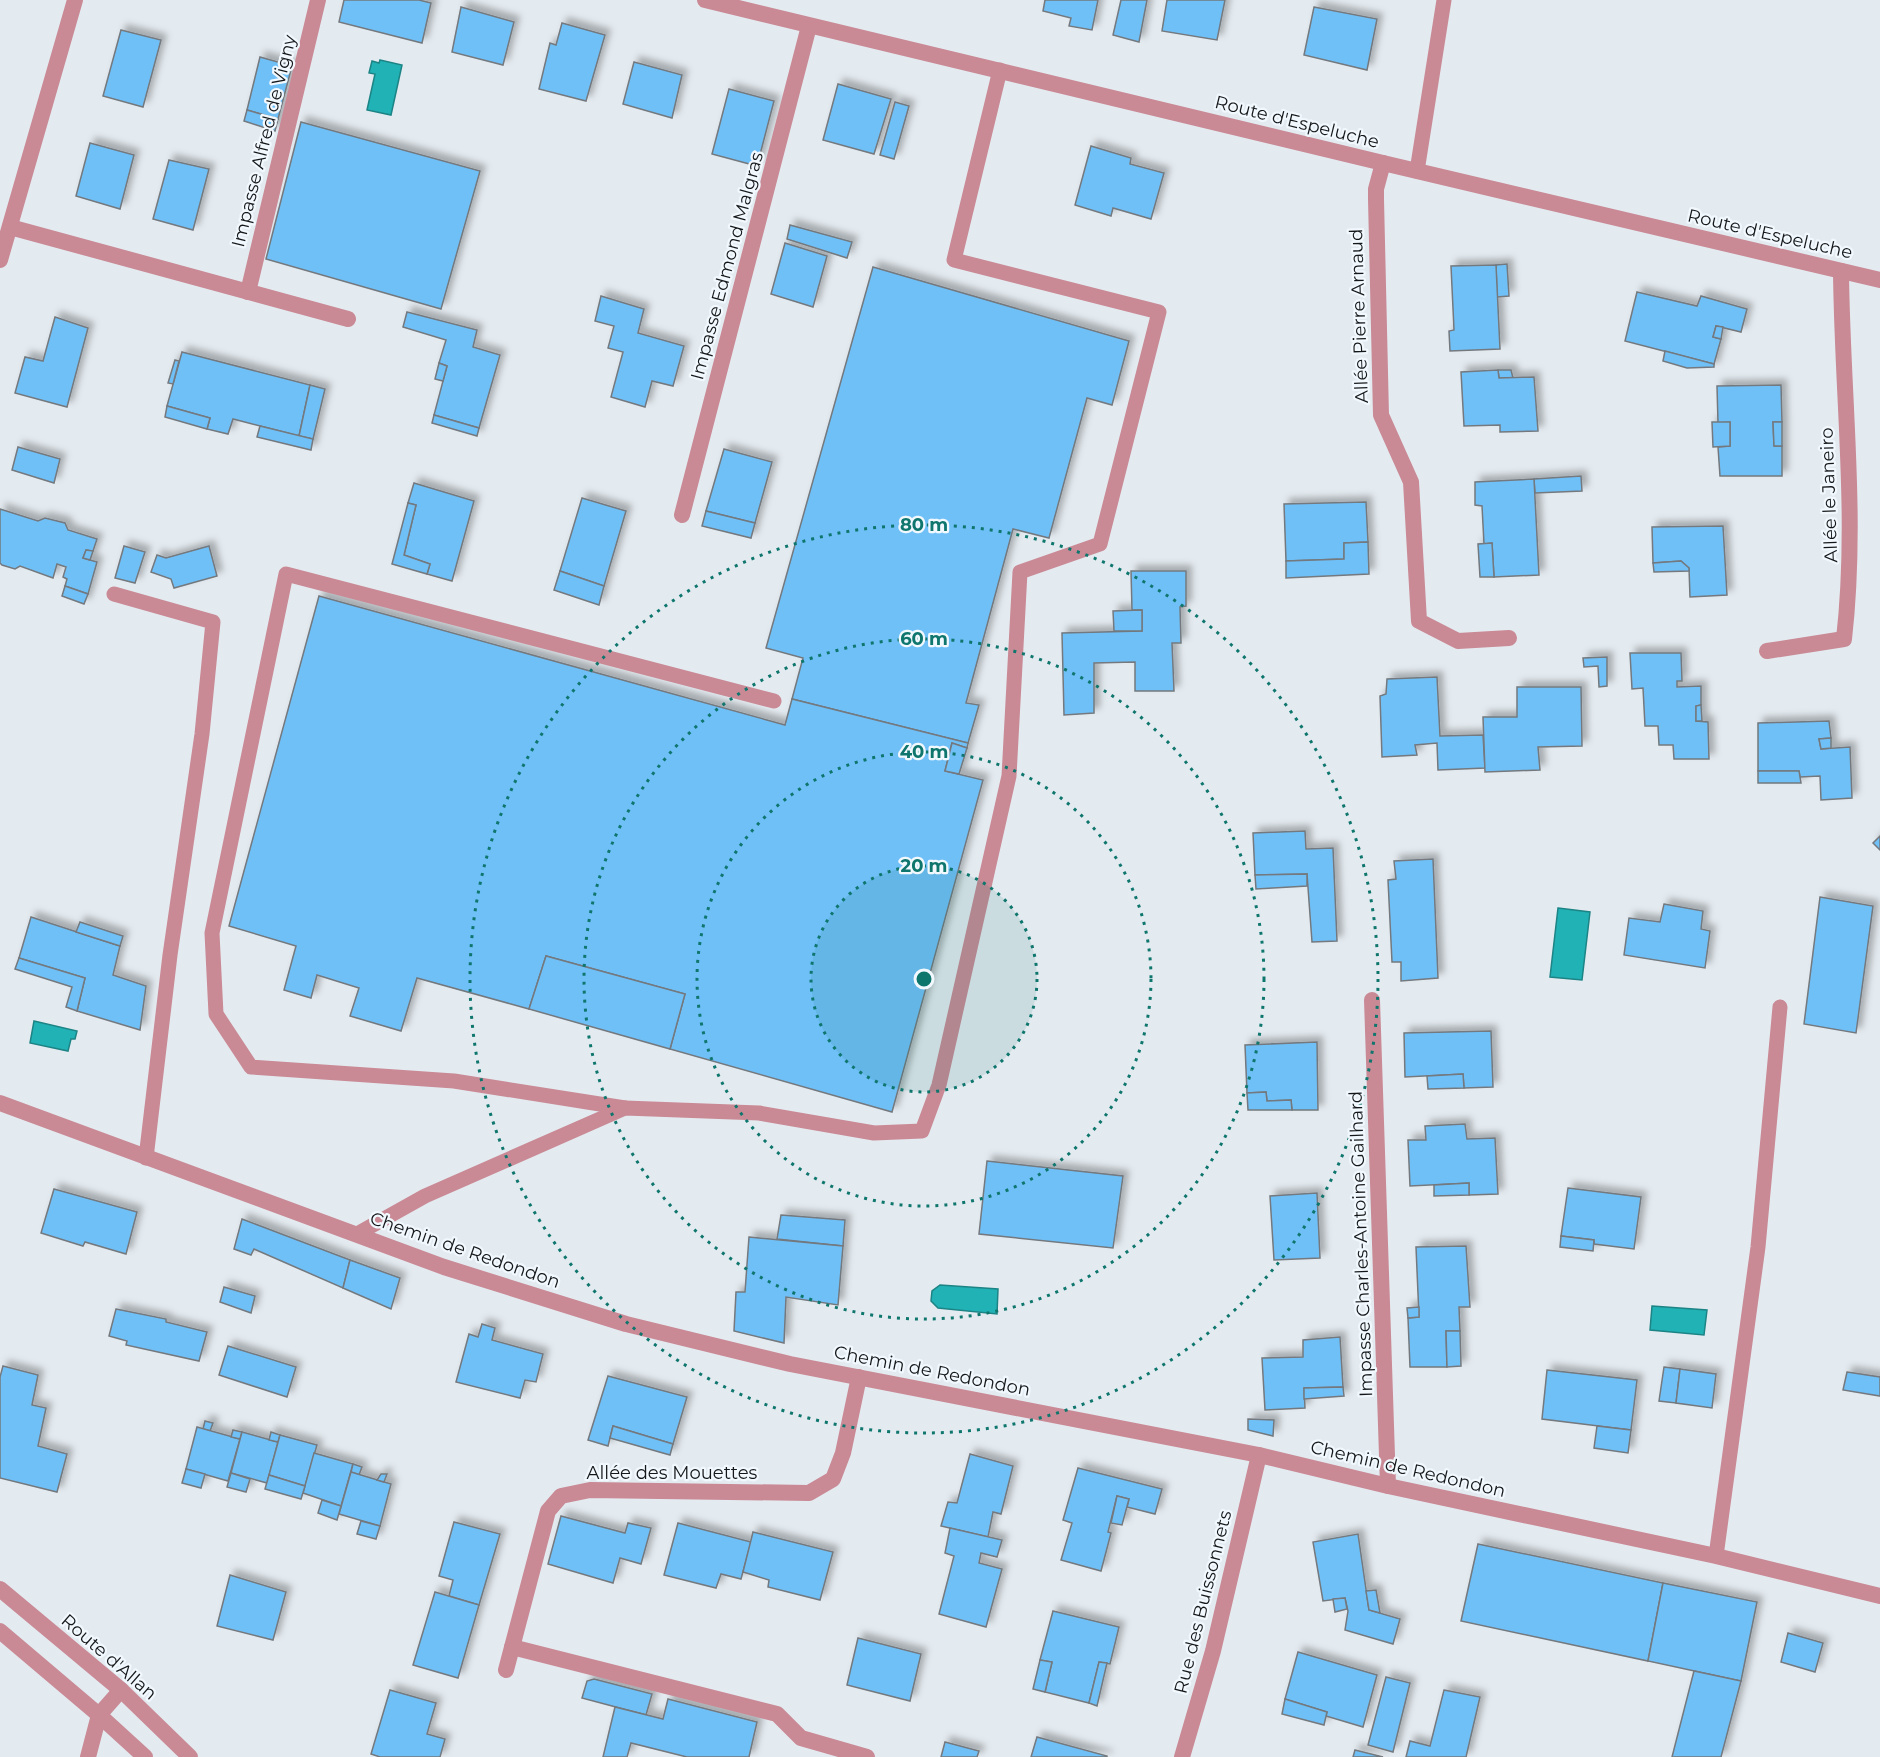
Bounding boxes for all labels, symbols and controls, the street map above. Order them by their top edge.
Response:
street label: Impasse Alfred de Vigny [227,32,301,249]
street label: Route d'Espeluche [1213,91,1382,153]
street label: Impasse Edmond Malgras [686,149,768,382]
street label: Route d'Espeluche [1685,204,1855,264]
street label: Allée Pierre Arnaud [1345,228,1373,404]
street label: Allée le Janeiro [1816,427,1842,563]
text: 80 m [900,514,948,536]
text: 60 m [900,628,948,650]
text: 40 m [900,741,948,763]
text: 20 m [901,855,947,877]
centre of rings [914,969,934,989]
street label: Impasse Charles-Antoine Gailhard [1345,1091,1377,1397]
street label: Chemin de Redondon [367,1207,563,1293]
street label: Chemin de Redondon [832,1341,1032,1401]
street label: Chemin de Redondon [1308,1436,1508,1502]
street label: Allée des Mouettes [587,1462,758,1484]
street label: Rue des Buissonnets [1170,1508,1236,1696]
street label: Route d'Allan [57,1610,161,1704]

